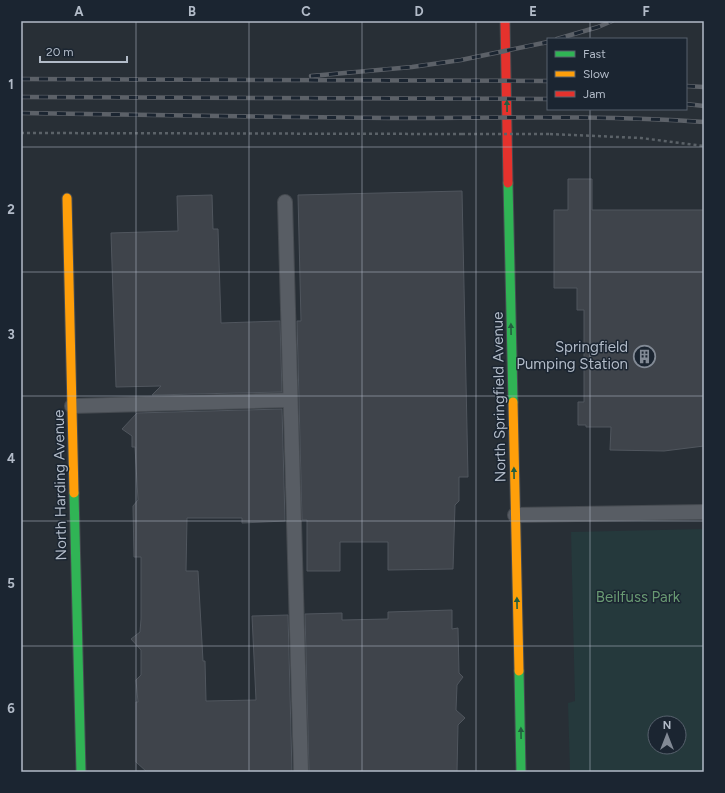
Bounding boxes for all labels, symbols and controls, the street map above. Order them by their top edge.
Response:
text: A [74,4,84,19]
text: B [188,4,196,19]
text: C [301,4,311,19]
text: D [414,4,424,19]
text: E [529,4,537,19]
text: F [642,4,650,19]
scale bar [40,38,127,64]
legend [547,38,687,110]
text: 20 m [46,45,74,59]
text: Fast [583,47,606,61]
text: Slow [583,67,610,81]
text: 1 [8,77,14,92]
text: Jam [583,87,606,101]
one-way arrow [504,99,510,112]
text: 2 [7,202,15,217]
street label: North Springfield Avenue [489,312,509,482]
one-way arrow [508,323,515,335]
text: 3 [7,327,15,342]
place label: Springfield Pumping Station [516,338,628,373]
building icon: Springfield Pumping Station [631,343,657,369]
street label: North Harding Avenue [50,409,70,561]
text: 4 [7,451,15,466]
one-way arrow [511,467,518,479]
text: 5 [7,576,15,591]
park label: Beilfuss Park [596,588,681,606]
one-way arrow [514,597,521,609]
text: 6 [7,701,15,716]
north arrow [647,715,687,755]
text: N [663,719,671,732]
one-way arrow [517,727,524,739]

